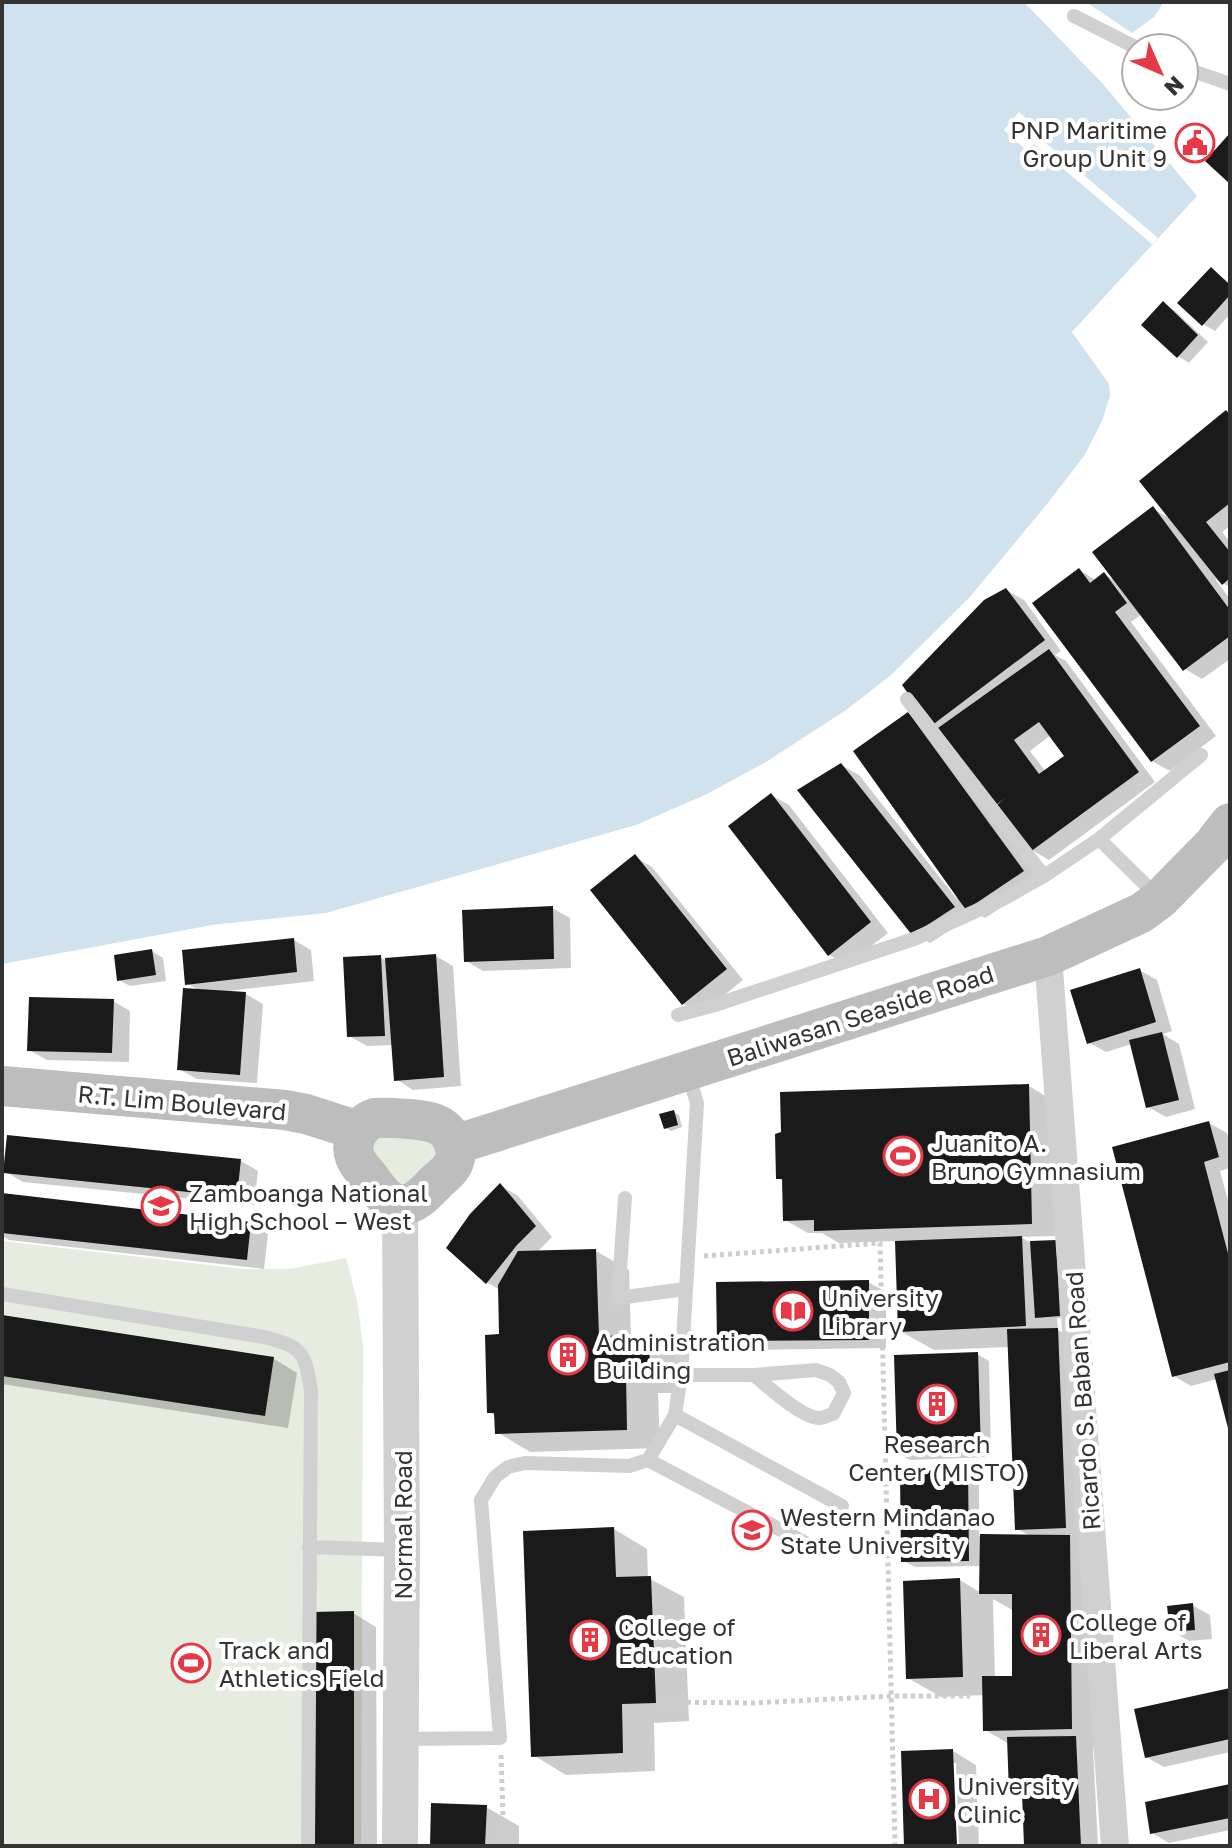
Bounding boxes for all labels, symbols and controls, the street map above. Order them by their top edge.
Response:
north arrow [1120,32,1200,112]
text: N [1159,71,1190,102]
place label: PNP Maritime Group Unit 9 [1010,115,1167,172]
public building icon: PNP Maritime Group Unit 9 [1174,122,1216,164]
street label: Baliwasan Seaside Road [723,958,997,1072]
street label: R.T. Lim Boulevard [77,1078,287,1126]
place label: Juanito A. Bruno Gymnasium [931,1128,1141,1185]
sports icon: Juanito A. Bruno Gymnasium [882,1135,924,1177]
place label: Zamboanga National High School – West [189,1178,428,1235]
school or university icon: Zamboanga National High School – West [140,1185,182,1227]
street label: Ricardo S. Baban Road [1058,1271,1106,1531]
place label: University Library [821,1283,939,1340]
library icon: University Library [772,1290,814,1332]
place label: Administration Building [596,1327,765,1384]
building icon: Administration Building [547,1334,589,1376]
building icon: Research Center (MISTO) [916,1383,958,1425]
place label: Research Center (MISTO) [848,1429,1026,1486]
street label: Normal Road [388,1450,417,1600]
place label: Western Mindanao State University [780,1502,995,1559]
school or university icon: Western Mindanao State University [731,1509,773,1551]
place label: College of Liberal Arts [1069,1607,1202,1664]
place label: College of Education [618,1612,736,1669]
building icon: College of Liberal Arts [1020,1614,1062,1656]
building icon: College of Education [569,1619,611,1661]
place label: Track and Athletics Field [219,1635,385,1692]
sports icon: Track and Athletics Field [170,1642,212,1684]
place label: University Clinic [957,1771,1075,1828]
hospital icon: University Clinic [908,1778,950,1820]

